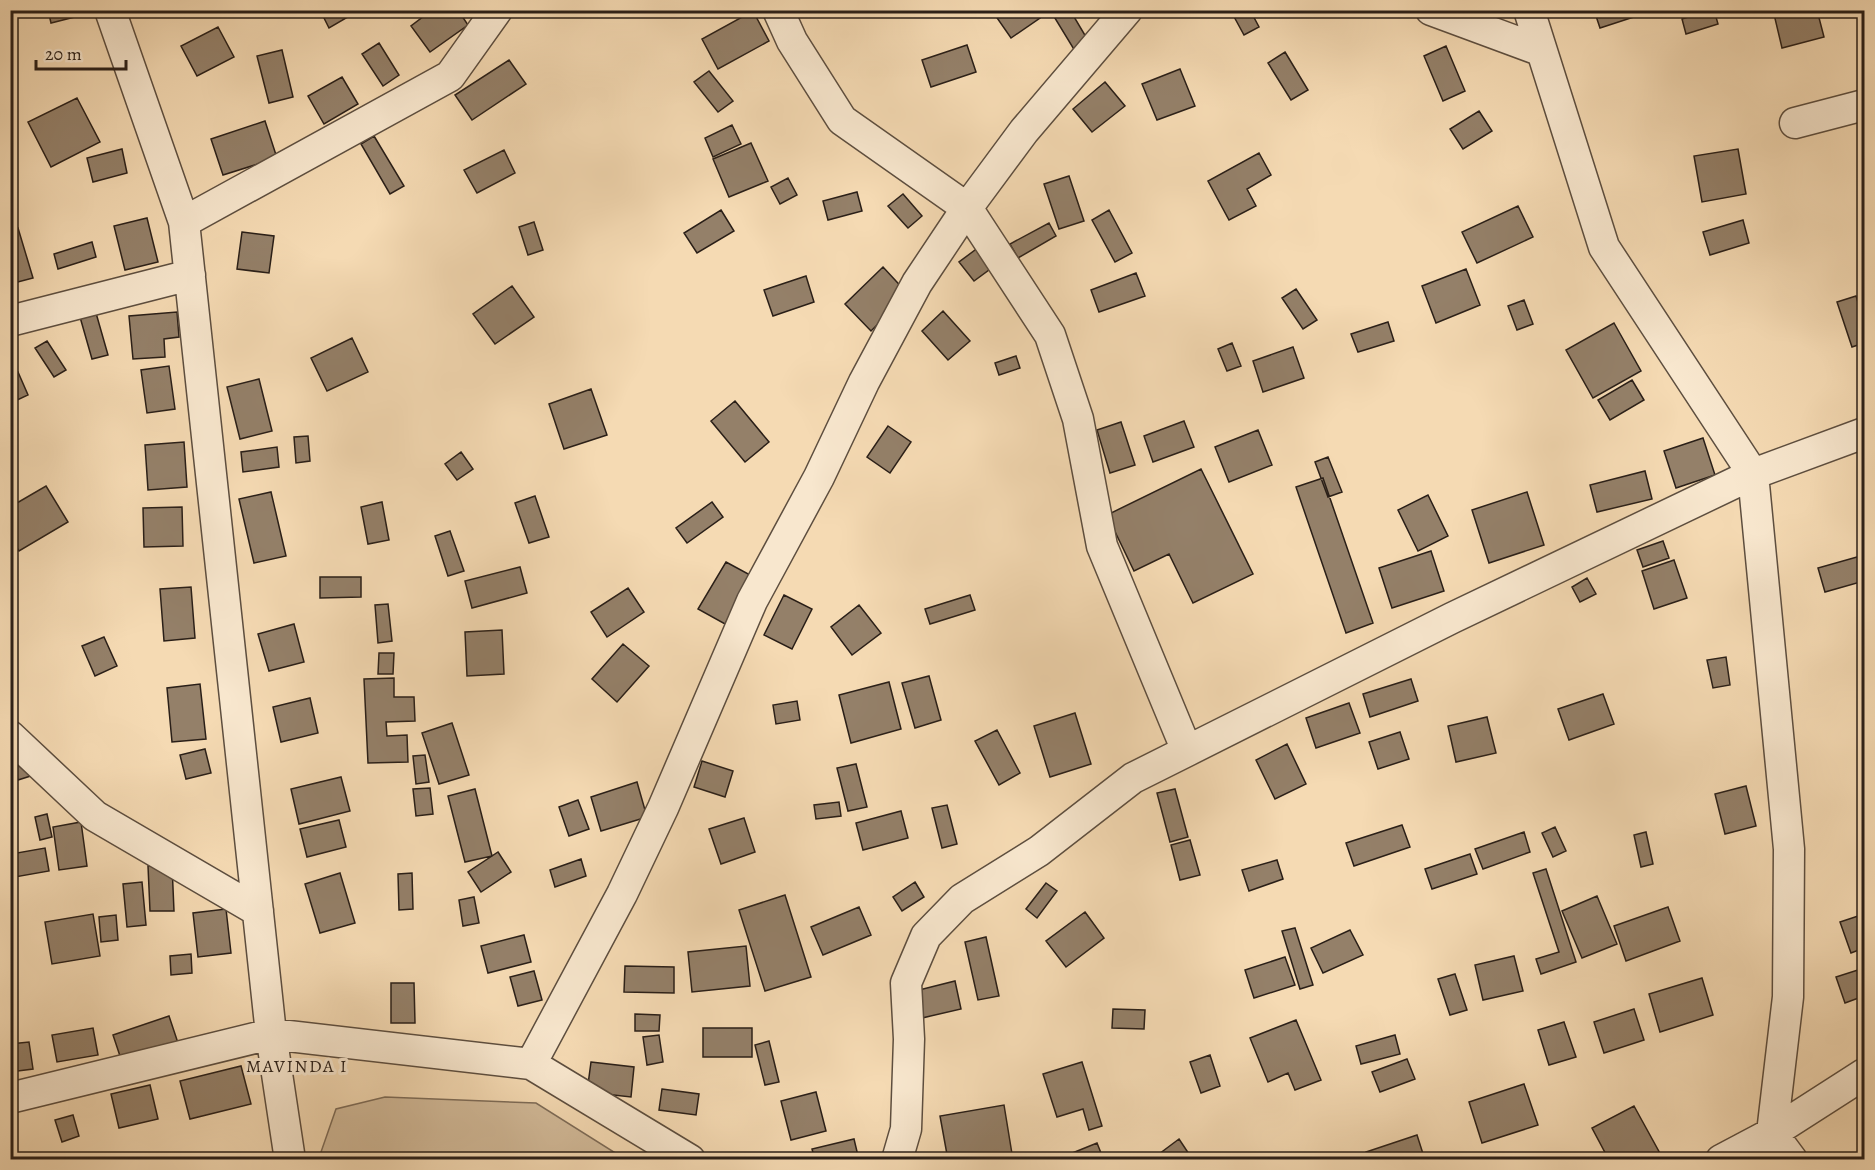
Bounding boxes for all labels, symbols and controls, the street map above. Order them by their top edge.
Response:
scale bar [36,33,126,71]
text: 20 m [45,42,82,66]
district label: MAVINDA I [246,1054,348,1078]

